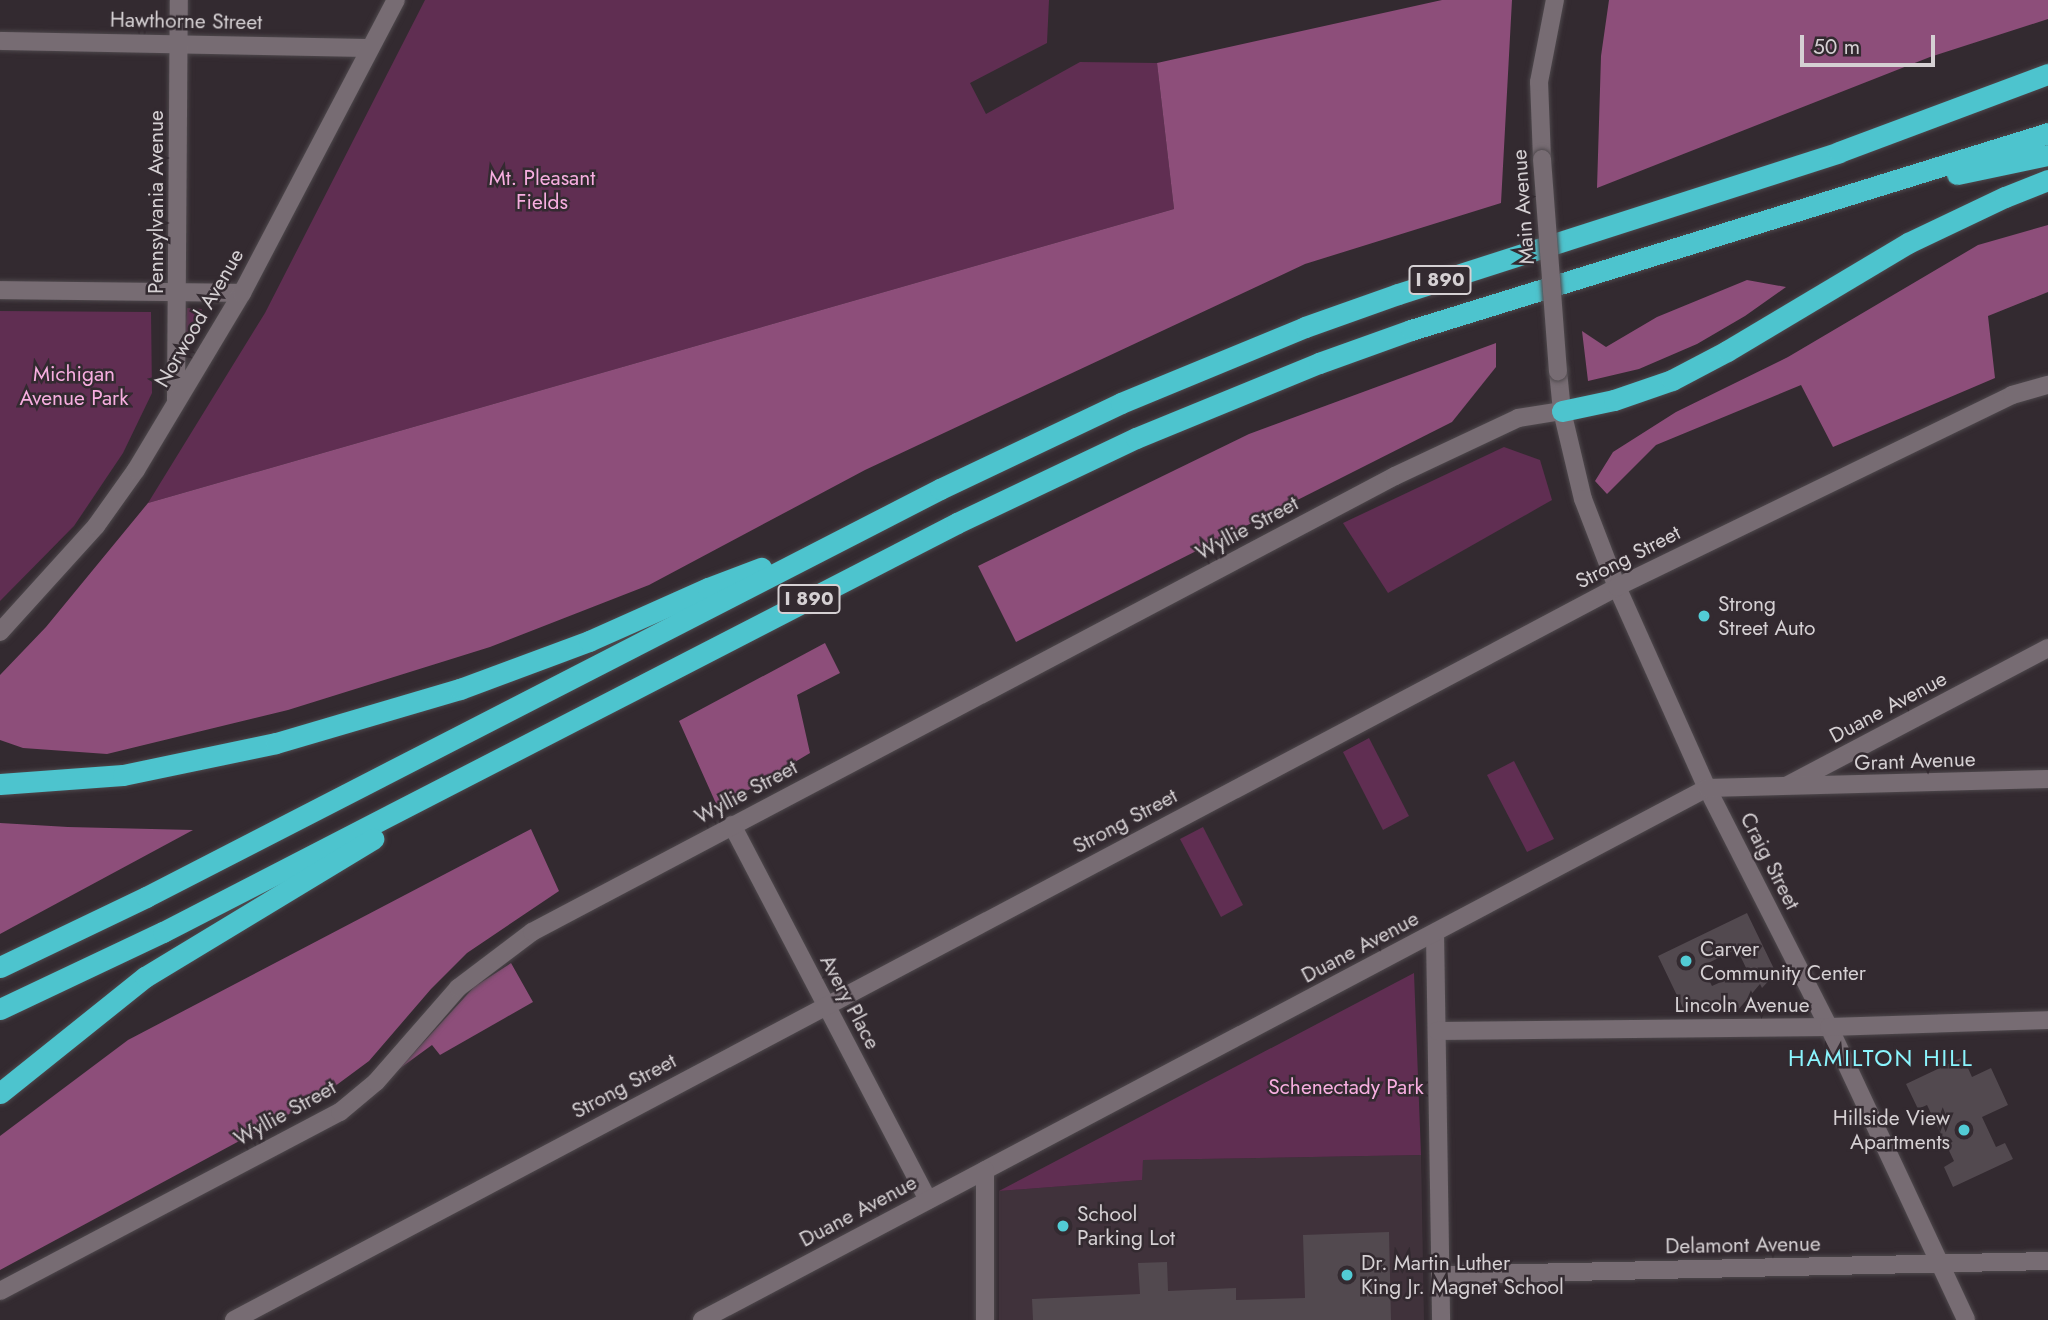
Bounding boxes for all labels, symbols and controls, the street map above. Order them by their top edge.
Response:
street label: Hawthorne Street [110,7,262,35]
scale bar [1803,21,1938,65]
text: 50 m [1813,32,1860,62]
street label: Pennsylvania Avenue [143,110,169,294]
street label: Main Avenue [1506,149,1540,265]
park label: Mt. Pleasant Fields [489,165,595,215]
street label: Norwood Avenue [149,244,249,392]
road number: I 890 [1408,264,1472,296]
park label: Michigan Avenue Park [19,361,129,411]
street label: Wyllie Street [1191,490,1303,566]
street label: Strong Street [1571,520,1685,594]
road number: I 890 [778,584,840,614]
place label: Strong Street Auto [1718,591,1815,641]
marker: Strong Street Auto [1696,608,1712,624]
street label: Duane Avenue [1825,666,1951,748]
street label: Grant Avenue [1854,746,1976,776]
street label: Wyllie Street [690,754,802,830]
street label: Strong Street [1069,783,1181,859]
street label: Craig Street [1735,808,1805,914]
street label: Duane Avenue [1297,906,1423,988]
place label: Carver Community Center [1700,936,1866,986]
street label: Avery Place [815,951,885,1053]
marker: Carver Community Center [1678,953,1694,969]
street label: Lincoln Avenue [1674,992,1810,1018]
district label: HAMILTON HILL [1790,1044,1972,1072]
street label: Strong Street [568,1048,680,1124]
park label: Schenectady Park [1268,1074,1424,1100]
street label: Wyllie Street [230,1075,340,1151]
place label: Hillside View Apartments [1833,1105,1950,1155]
marker: Hillside View Apartments [1956,1122,1972,1138]
street label: Duane Avenue [795,1170,921,1252]
place label: School Parking Lot [1077,1201,1175,1251]
marker: School Parking Lot [1055,1218,1071,1234]
street label: Delamont Avenue [1665,1231,1821,1259]
place label: Dr. Martin Luther King Jr. Magnet School [1361,1250,1564,1300]
marker: Dr. Martin Luther King Jr. Magnet School [1339,1267,1355,1283]

